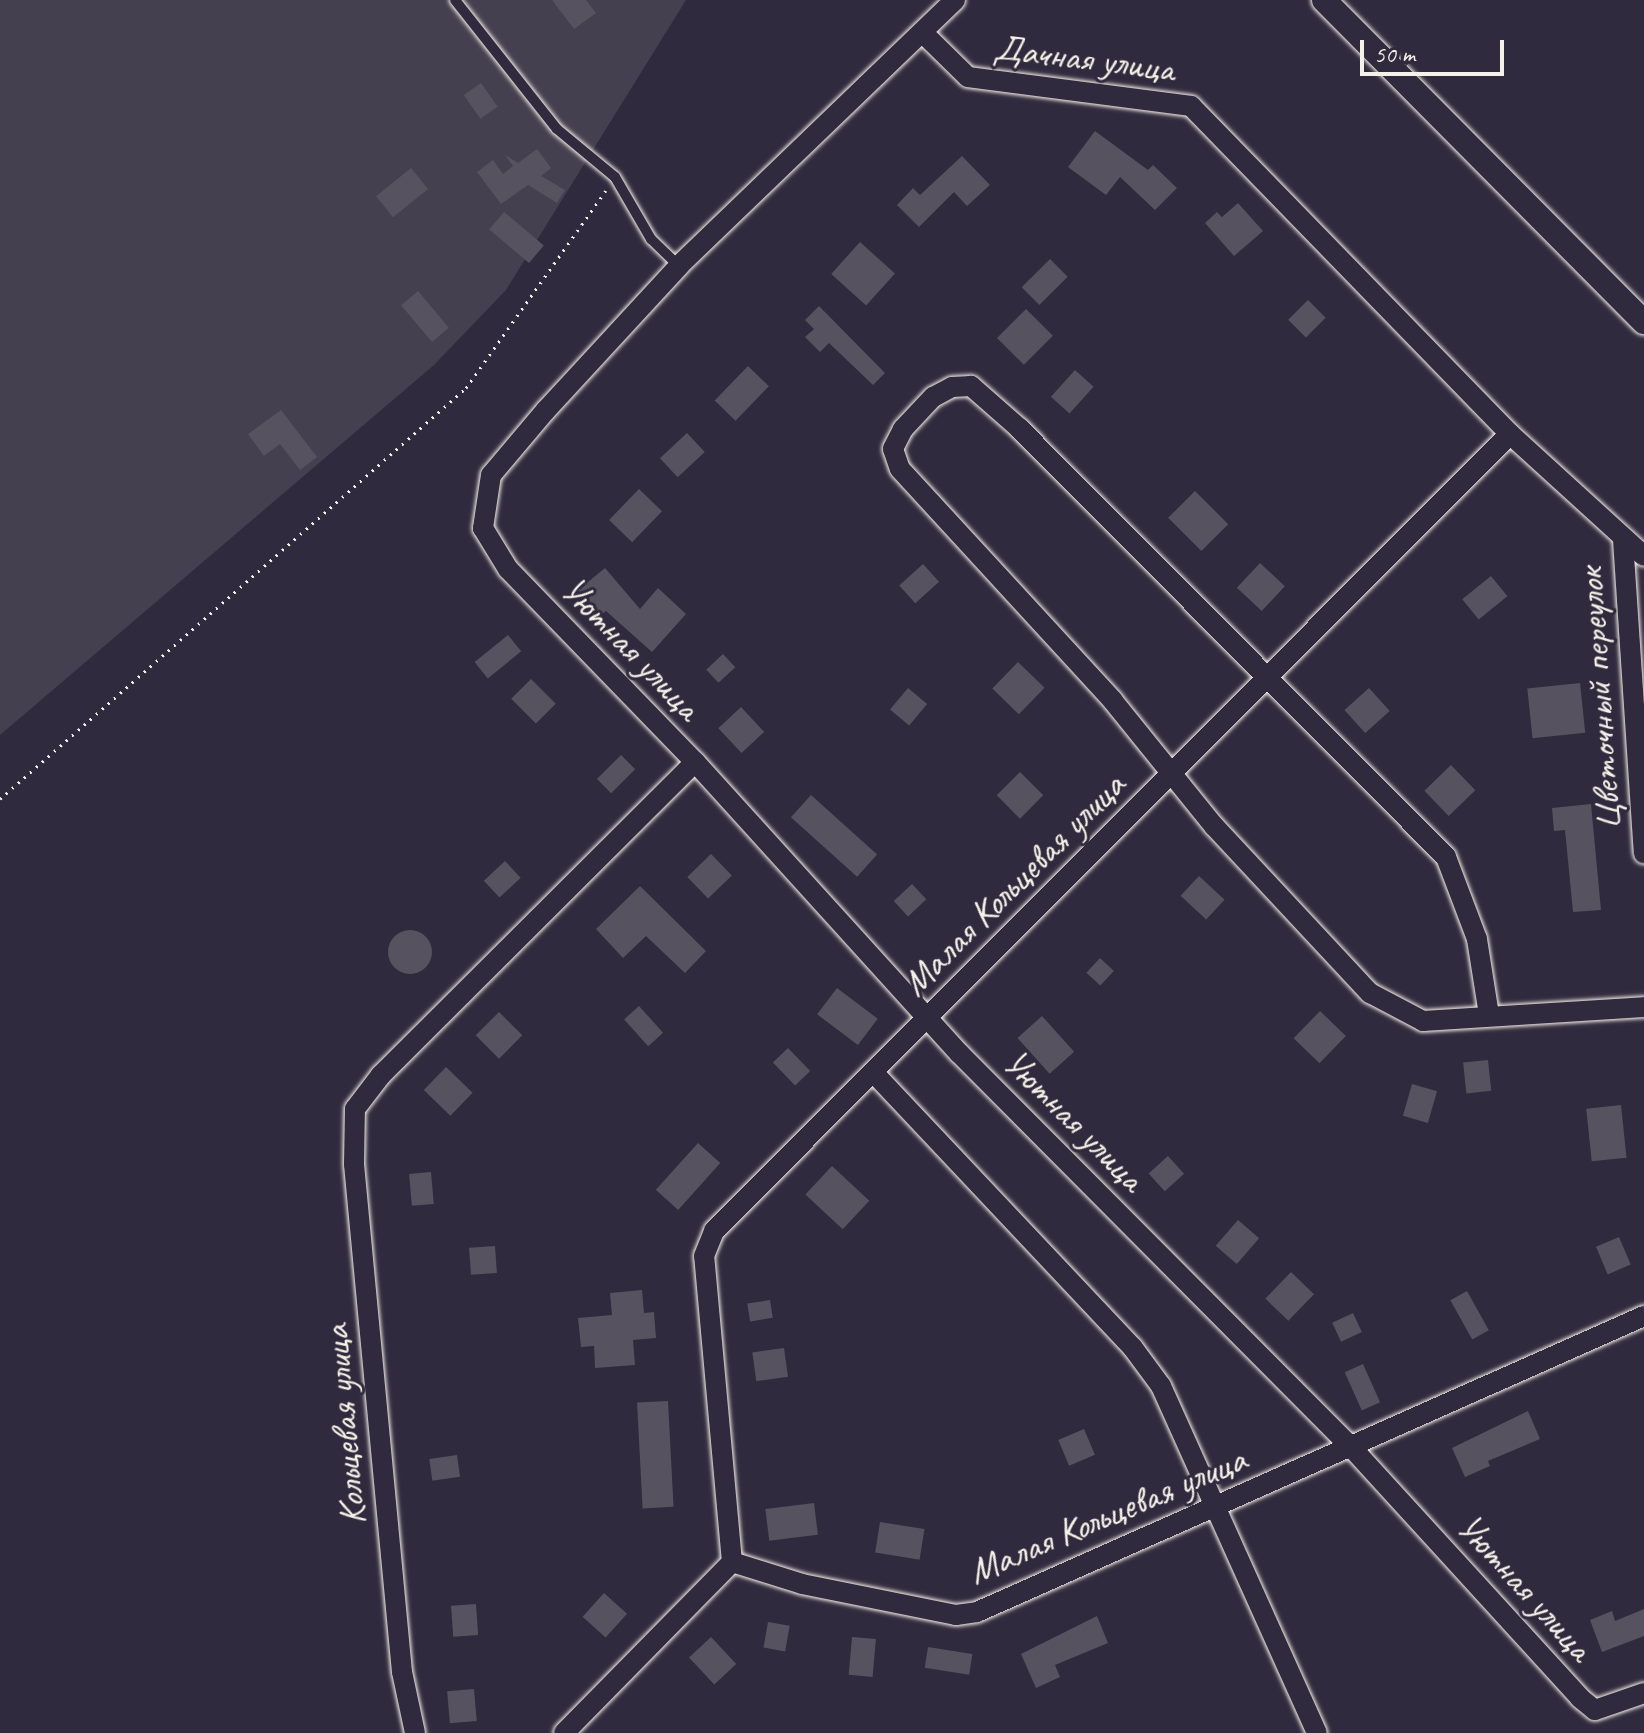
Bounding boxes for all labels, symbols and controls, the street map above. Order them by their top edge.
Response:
street label: Дачная улица [991,24,1177,92]
scale bar [1364,24,1508,74]
text: 50 m [1374,39,1415,69]
street label: Цветочный переулок [1567,566,1631,832]
street label: Уютная улица [551,567,711,729]
street label: Малая Кольцевая улица [891,762,1135,1006]
street label: Уютная улица [994,1040,1154,1200]
street label: Кольцевая улица [312,1321,376,1529]
street label: Малая Кольцевая улица [960,1435,1254,1595]
street label: Уютная улица [1447,1504,1603,1670]

